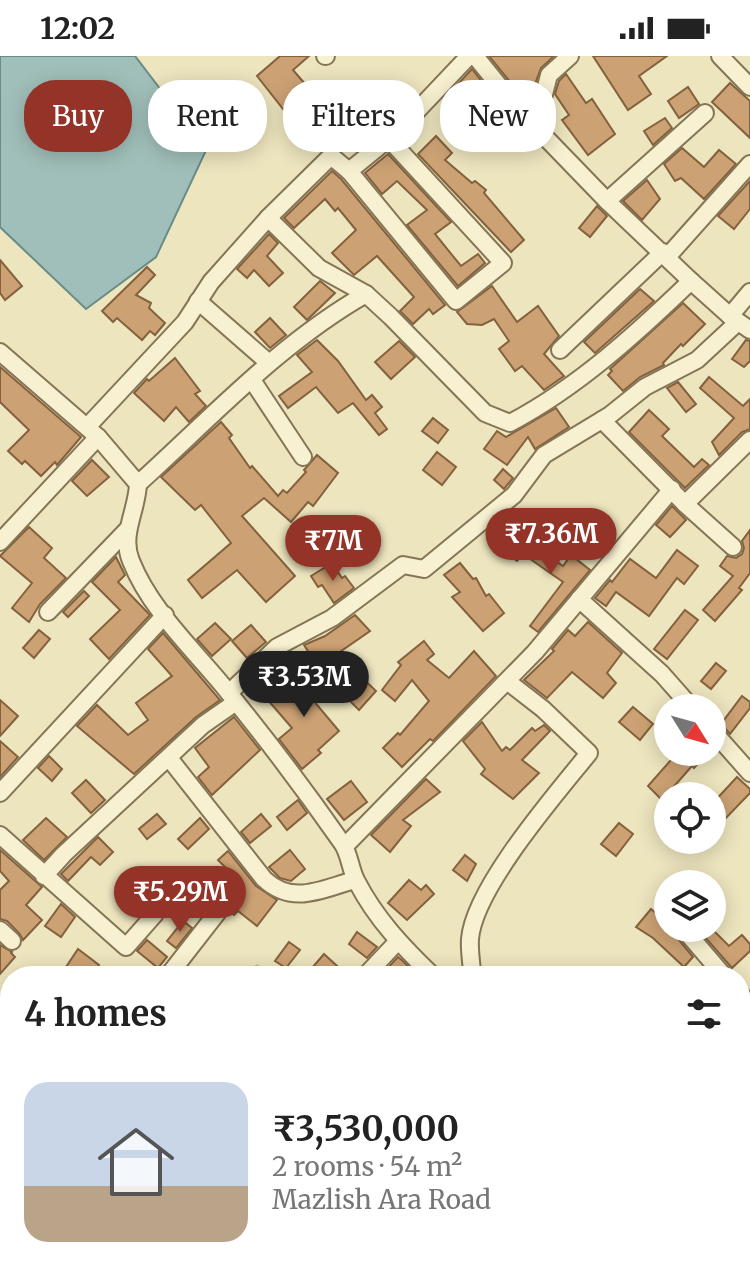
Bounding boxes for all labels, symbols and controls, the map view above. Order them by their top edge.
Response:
text: 12:02 [40,9,115,47]
chip: Buy [24,80,132,152]
chip: Rent [148,80,267,152]
chip: Filters [283,80,424,152]
chip: New [440,80,556,152]
pin: ₹7.36M [486,508,616,576]
pin: ₹7M [294,515,372,583]
text: ₹7.36M [504,517,598,550]
text: ₹7M [303,524,363,557]
pin: ₹3.53M [239,651,369,719]
text: ₹3.53M [257,660,351,693]
north arrow [654,694,726,766]
map controls [654,694,726,942]
button: locate [654,782,726,854]
pin: ₹5.29M [115,866,245,934]
button: layers [654,870,726,942]
text: ₹5.29M [132,875,228,908]
icon: filters [682,992,726,1036]
text: 4 homes [24,993,167,1035]
text: ₹3,530,000 [272,1108,459,1150]
icon: home [88,1114,184,1210]
text: 2 rooms · 54 m² [272,1150,462,1183]
text: Mazlish Ara Road [272,1183,491,1216]

